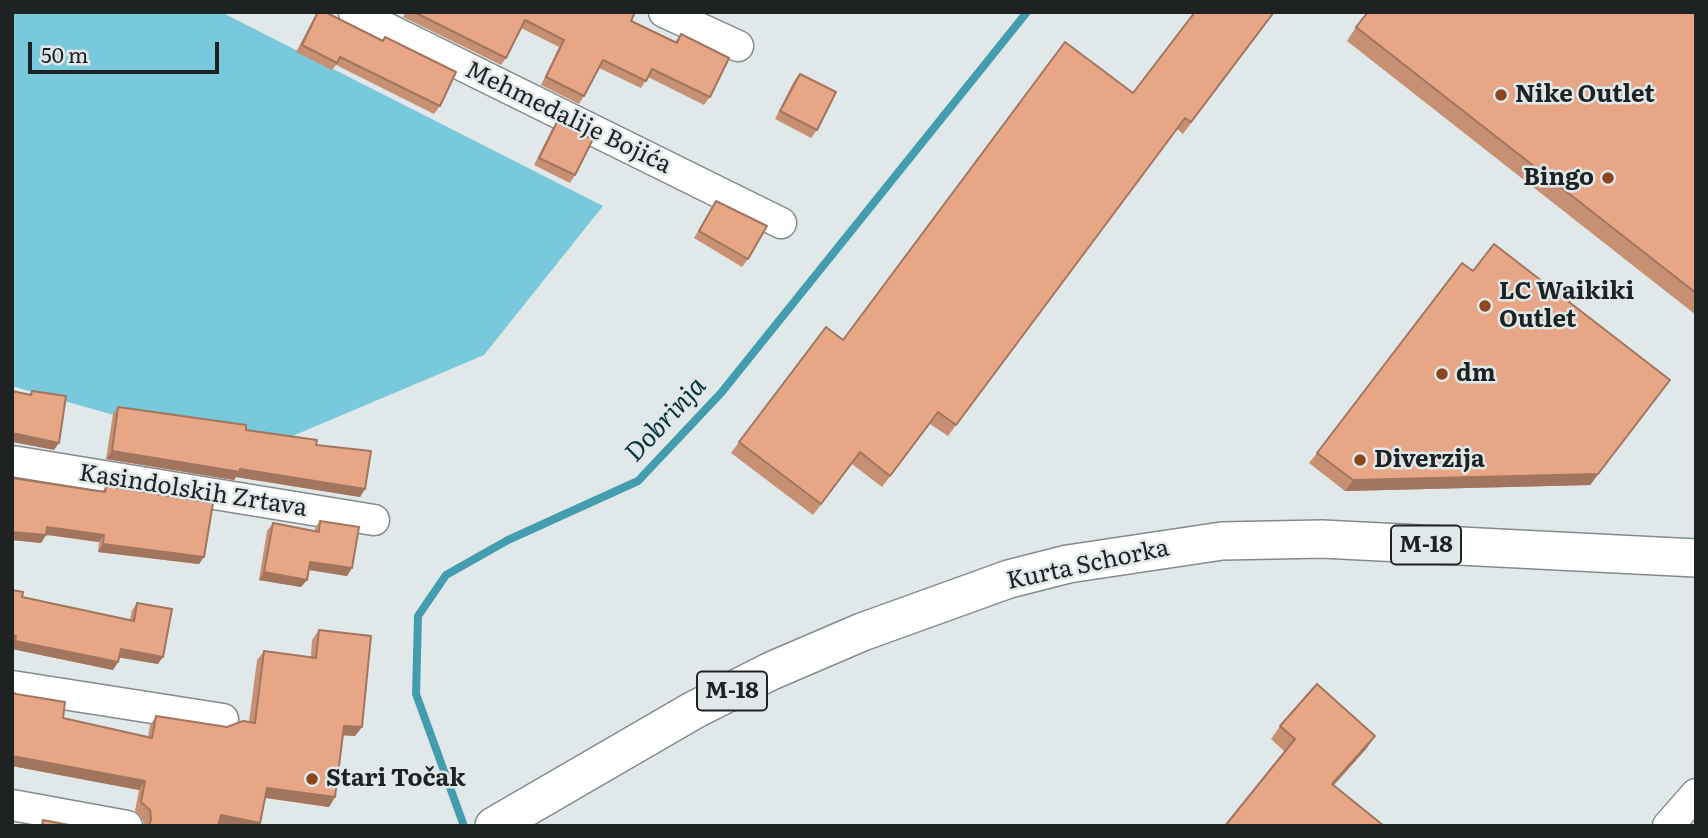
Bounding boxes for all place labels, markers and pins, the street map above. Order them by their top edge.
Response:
place label: Nike Outlet [1515,81,1655,109]
marker: Nike Outlet [1493,87,1509,103]
place label: Bingo [1523,164,1594,192]
marker: Bingo [1600,170,1616,186]
place label: LC Waikiki Outlet [1499,278,1634,334]
marker: LC Waikiki Outlet [1477,298,1493,314]
place label: dm [1456,360,1496,388]
marker: dm [1434,366,1450,382]
place label: Diverzija [1374,446,1485,474]
marker: Diverzija [1352,452,1368,468]
place label: Stari Točak [326,765,466,793]
marker: Stari Točak [304,771,320,787]

